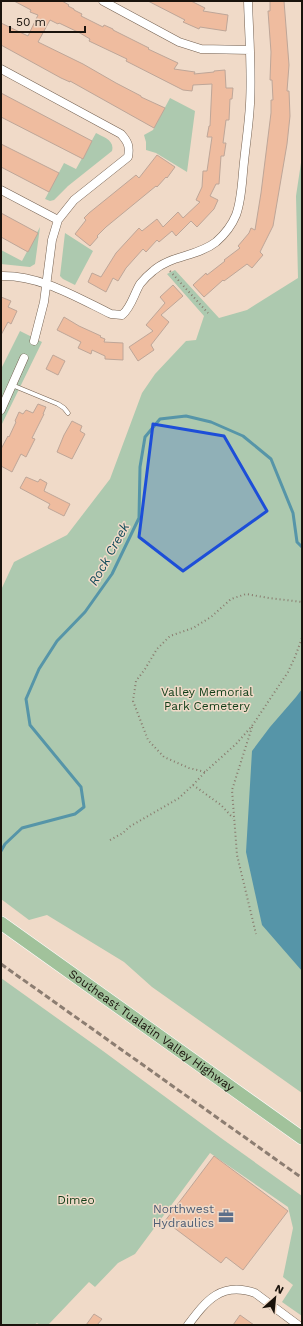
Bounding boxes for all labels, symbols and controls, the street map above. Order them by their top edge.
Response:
scale bar [10,8,85,34]
text: 50 m [16,15,46,29]
water label: Rock Creek [86,519,133,588]
park label: Valley Memorial Park Cemetery [161,685,253,713]
street label: Southeast Tualatin Valley Highway [66,967,238,1095]
park label: Dimeo [57,1193,95,1207]
place label: Northwest Hydraulics [153,1202,214,1230]
office icon: Northwest Hydraulics [217,1207,235,1225]
north arrow [255,1278,295,1318]
text: N [273,1282,286,1297]

